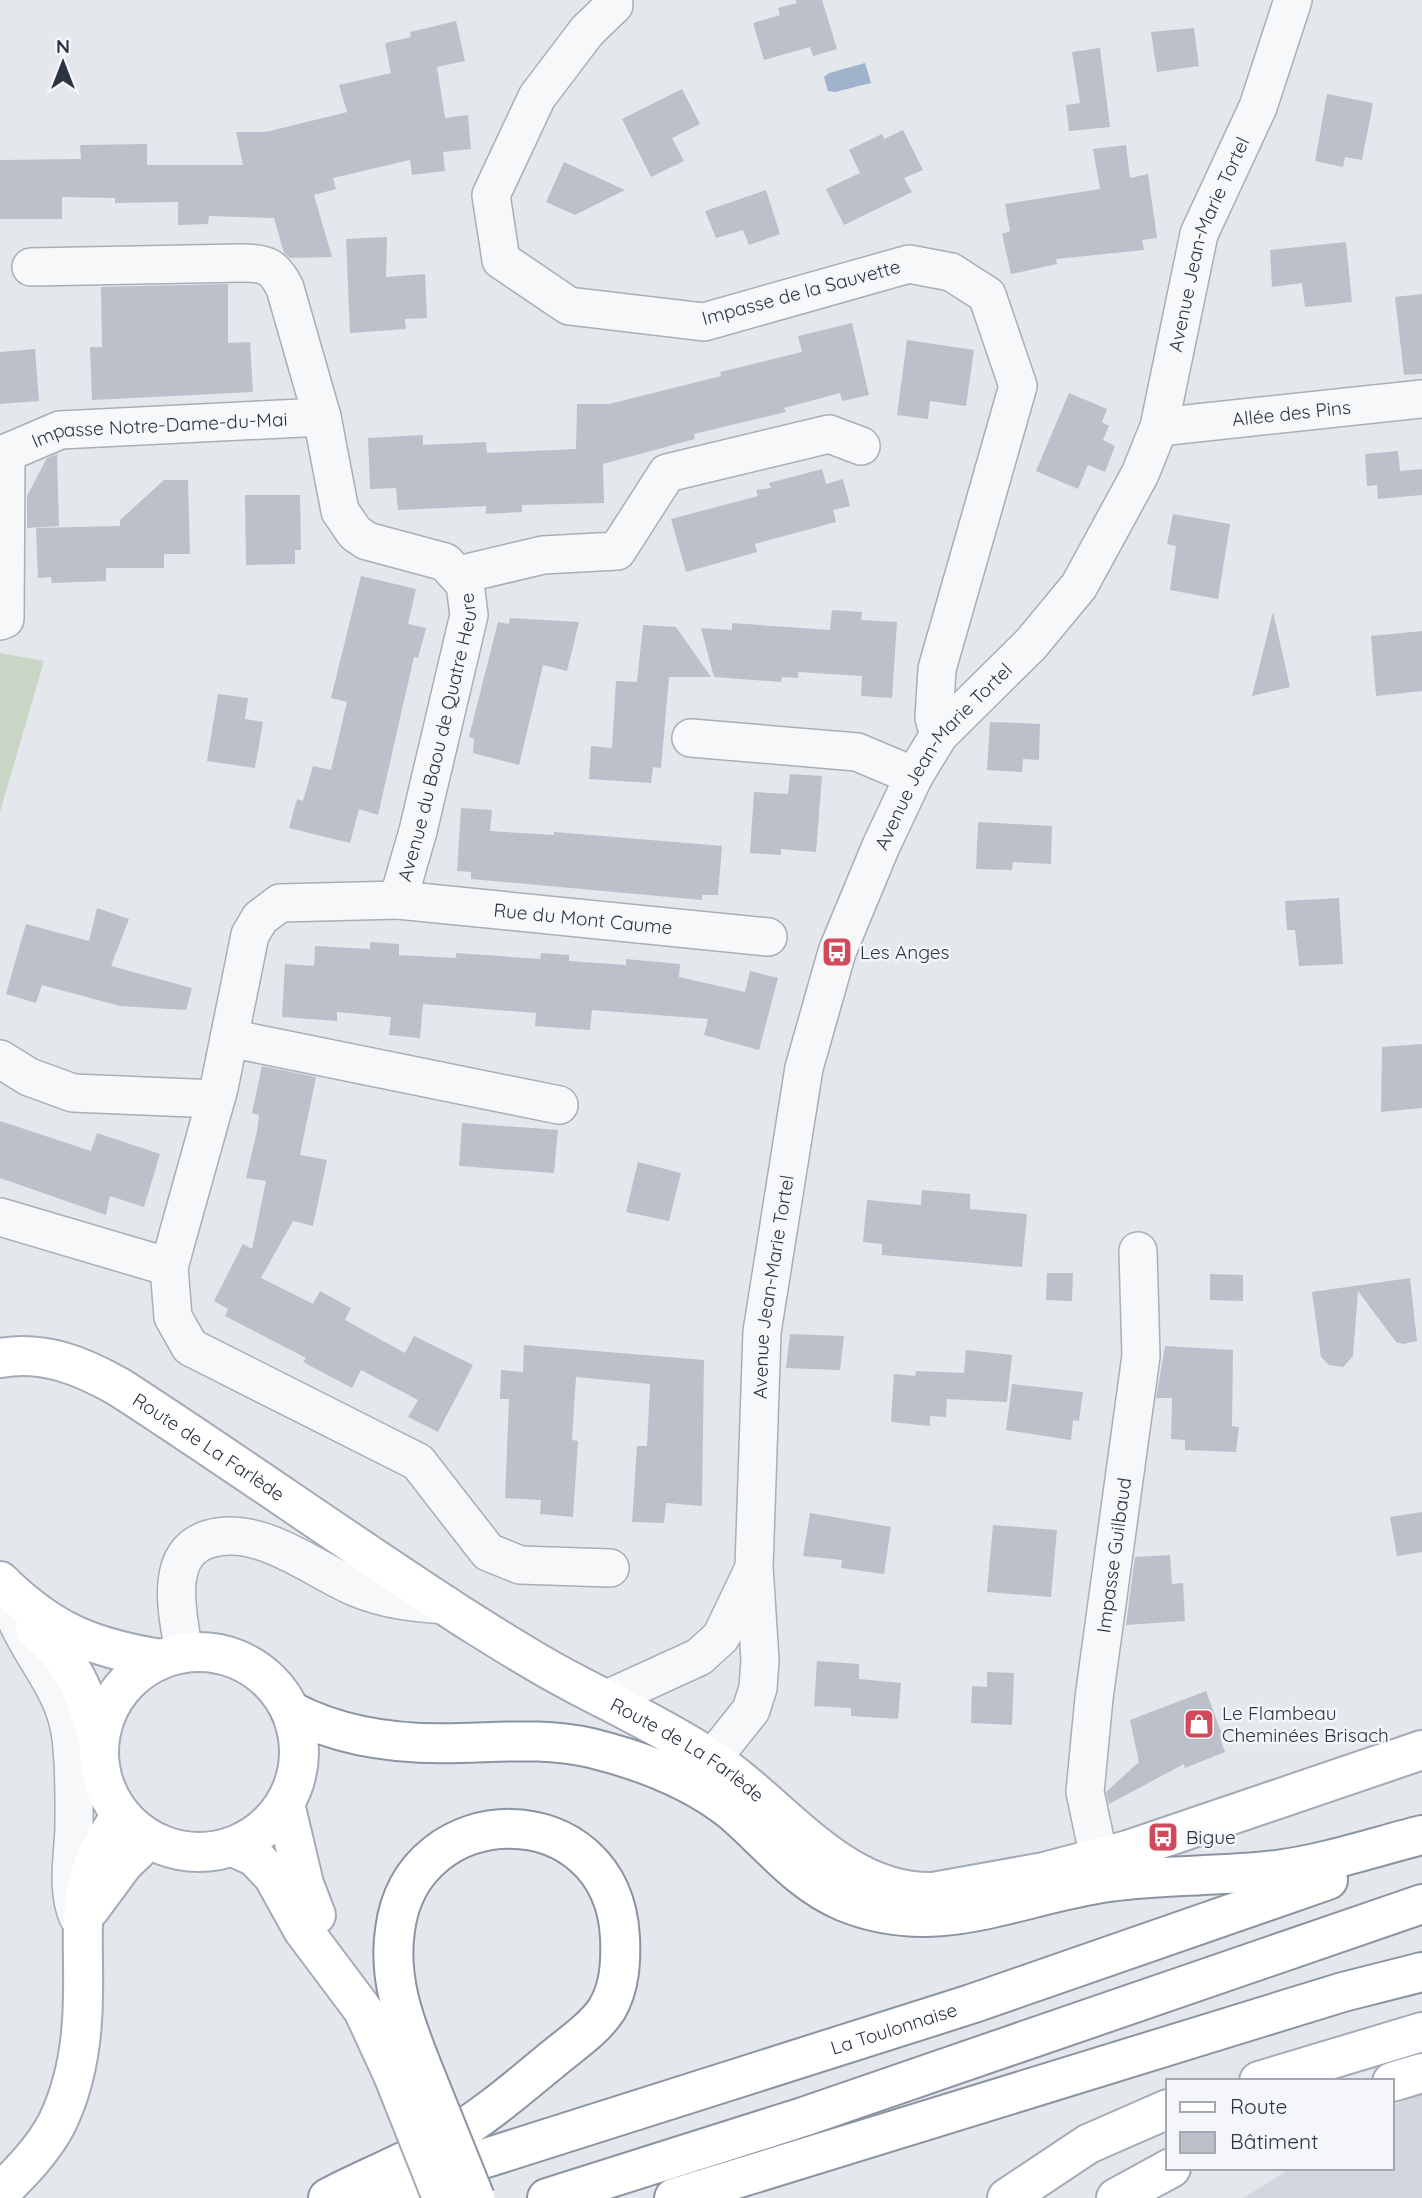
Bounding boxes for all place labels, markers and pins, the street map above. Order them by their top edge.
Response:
bus stop icon: Les Anges [820,935,854,969]
place label: Les Anges [860,940,949,964]
place label: Le Flambeau Cheminées Brisach [1222,1701,1389,1747]
shop icon: Le Flambeau Cheminées Brisach [1182,1707,1216,1741]
bus stop icon: Bigue [1146,1820,1180,1854]
place label: Bigue [1186,1825,1236,1849]

